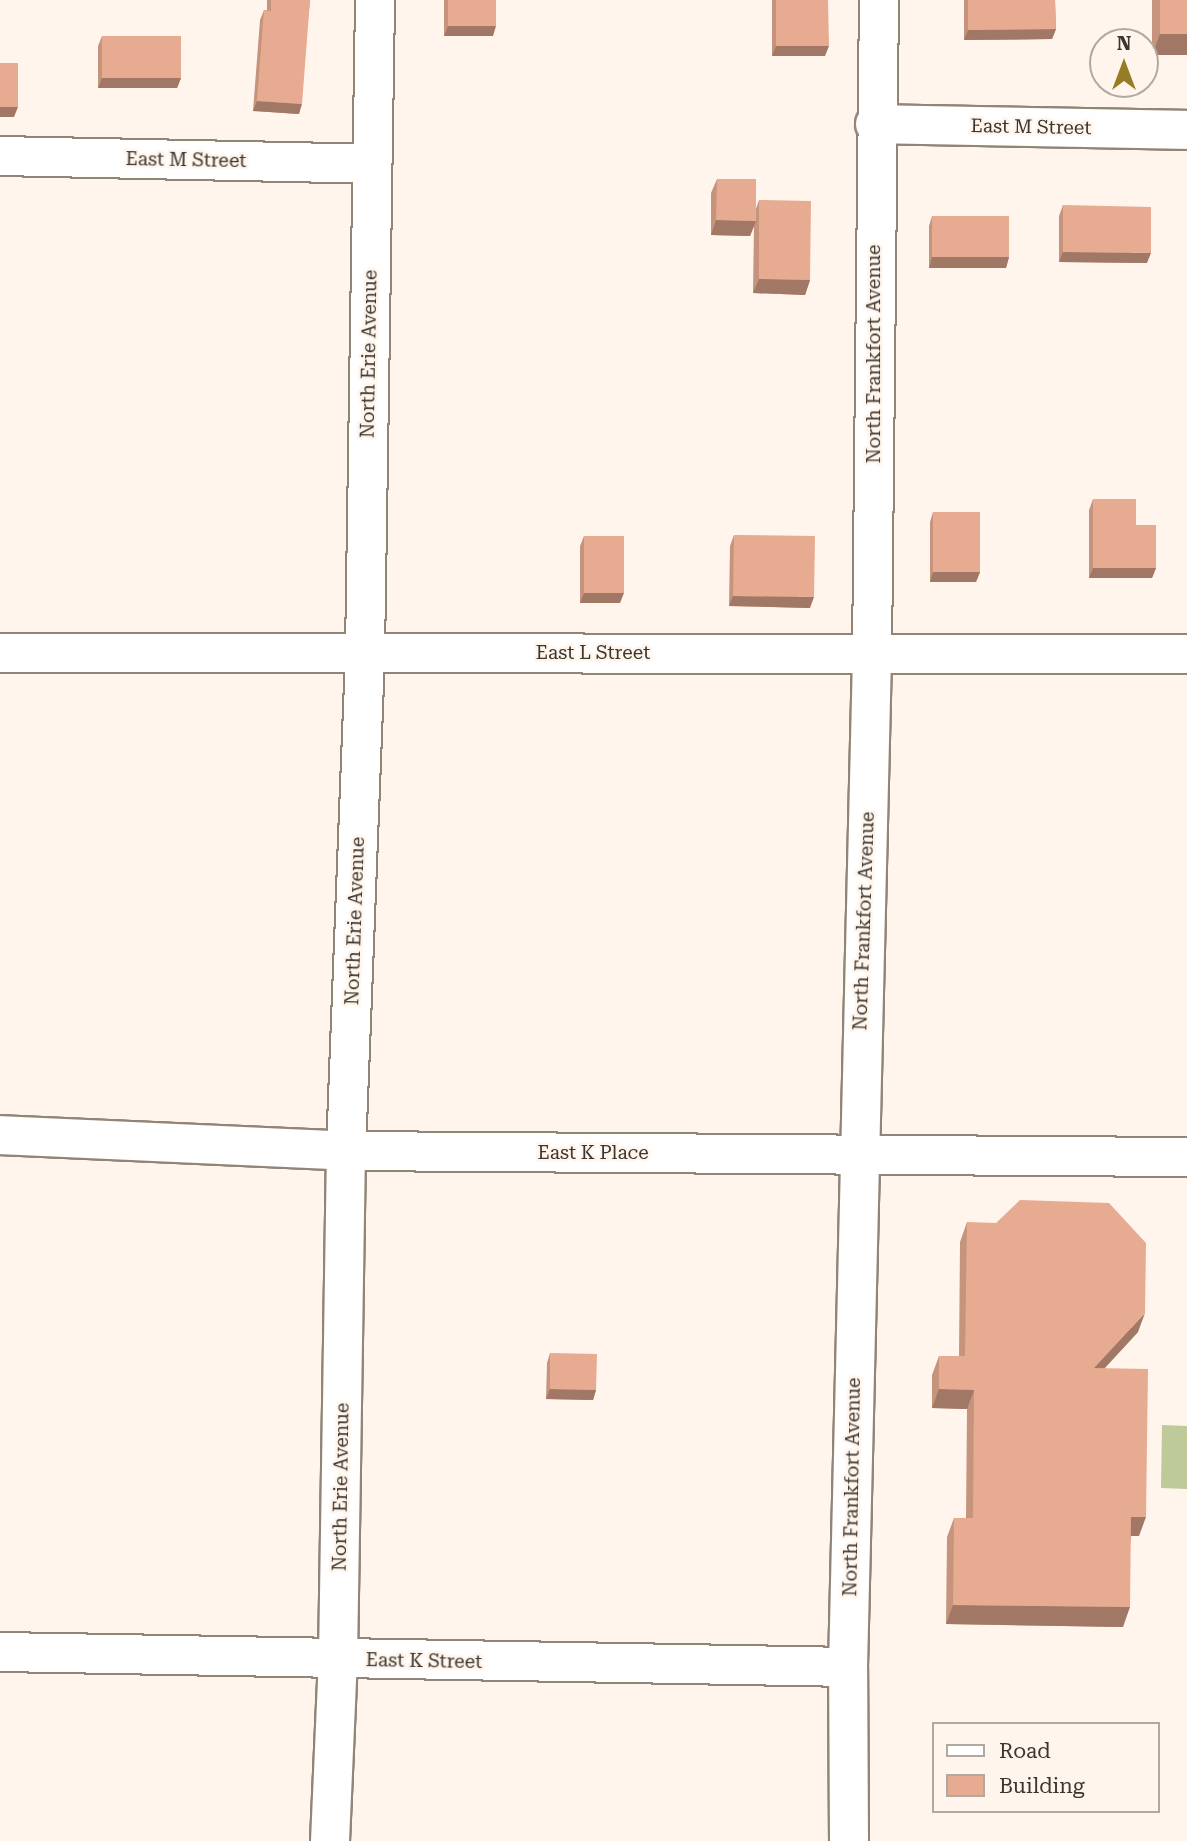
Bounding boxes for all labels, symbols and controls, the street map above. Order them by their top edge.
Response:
north arrow [1089,28,1159,98]
text: N [1117,32,1131,55]
street label: East M Street [970,115,1092,139]
street label: East M Street [125,148,247,172]
street label: North Frankfort Avenue [863,245,885,463]
street label: North Erie Avenue [356,270,382,438]
street label: East L Street [536,642,650,664]
street label: North Frankfort Avenue [849,811,879,1031]
street label: North Erie Avenue [341,836,369,1006]
street label: East K Place [537,1142,649,1164]
street label: North Frankfort Avenue [839,1377,865,1597]
street label: North Erie Avenue [328,1403,354,1571]
street label: East K Street [365,1649,483,1673]
legend [932,1722,1159,1813]
text: Road [999,1739,1051,1763]
text: Building [999,1774,1085,1798]

